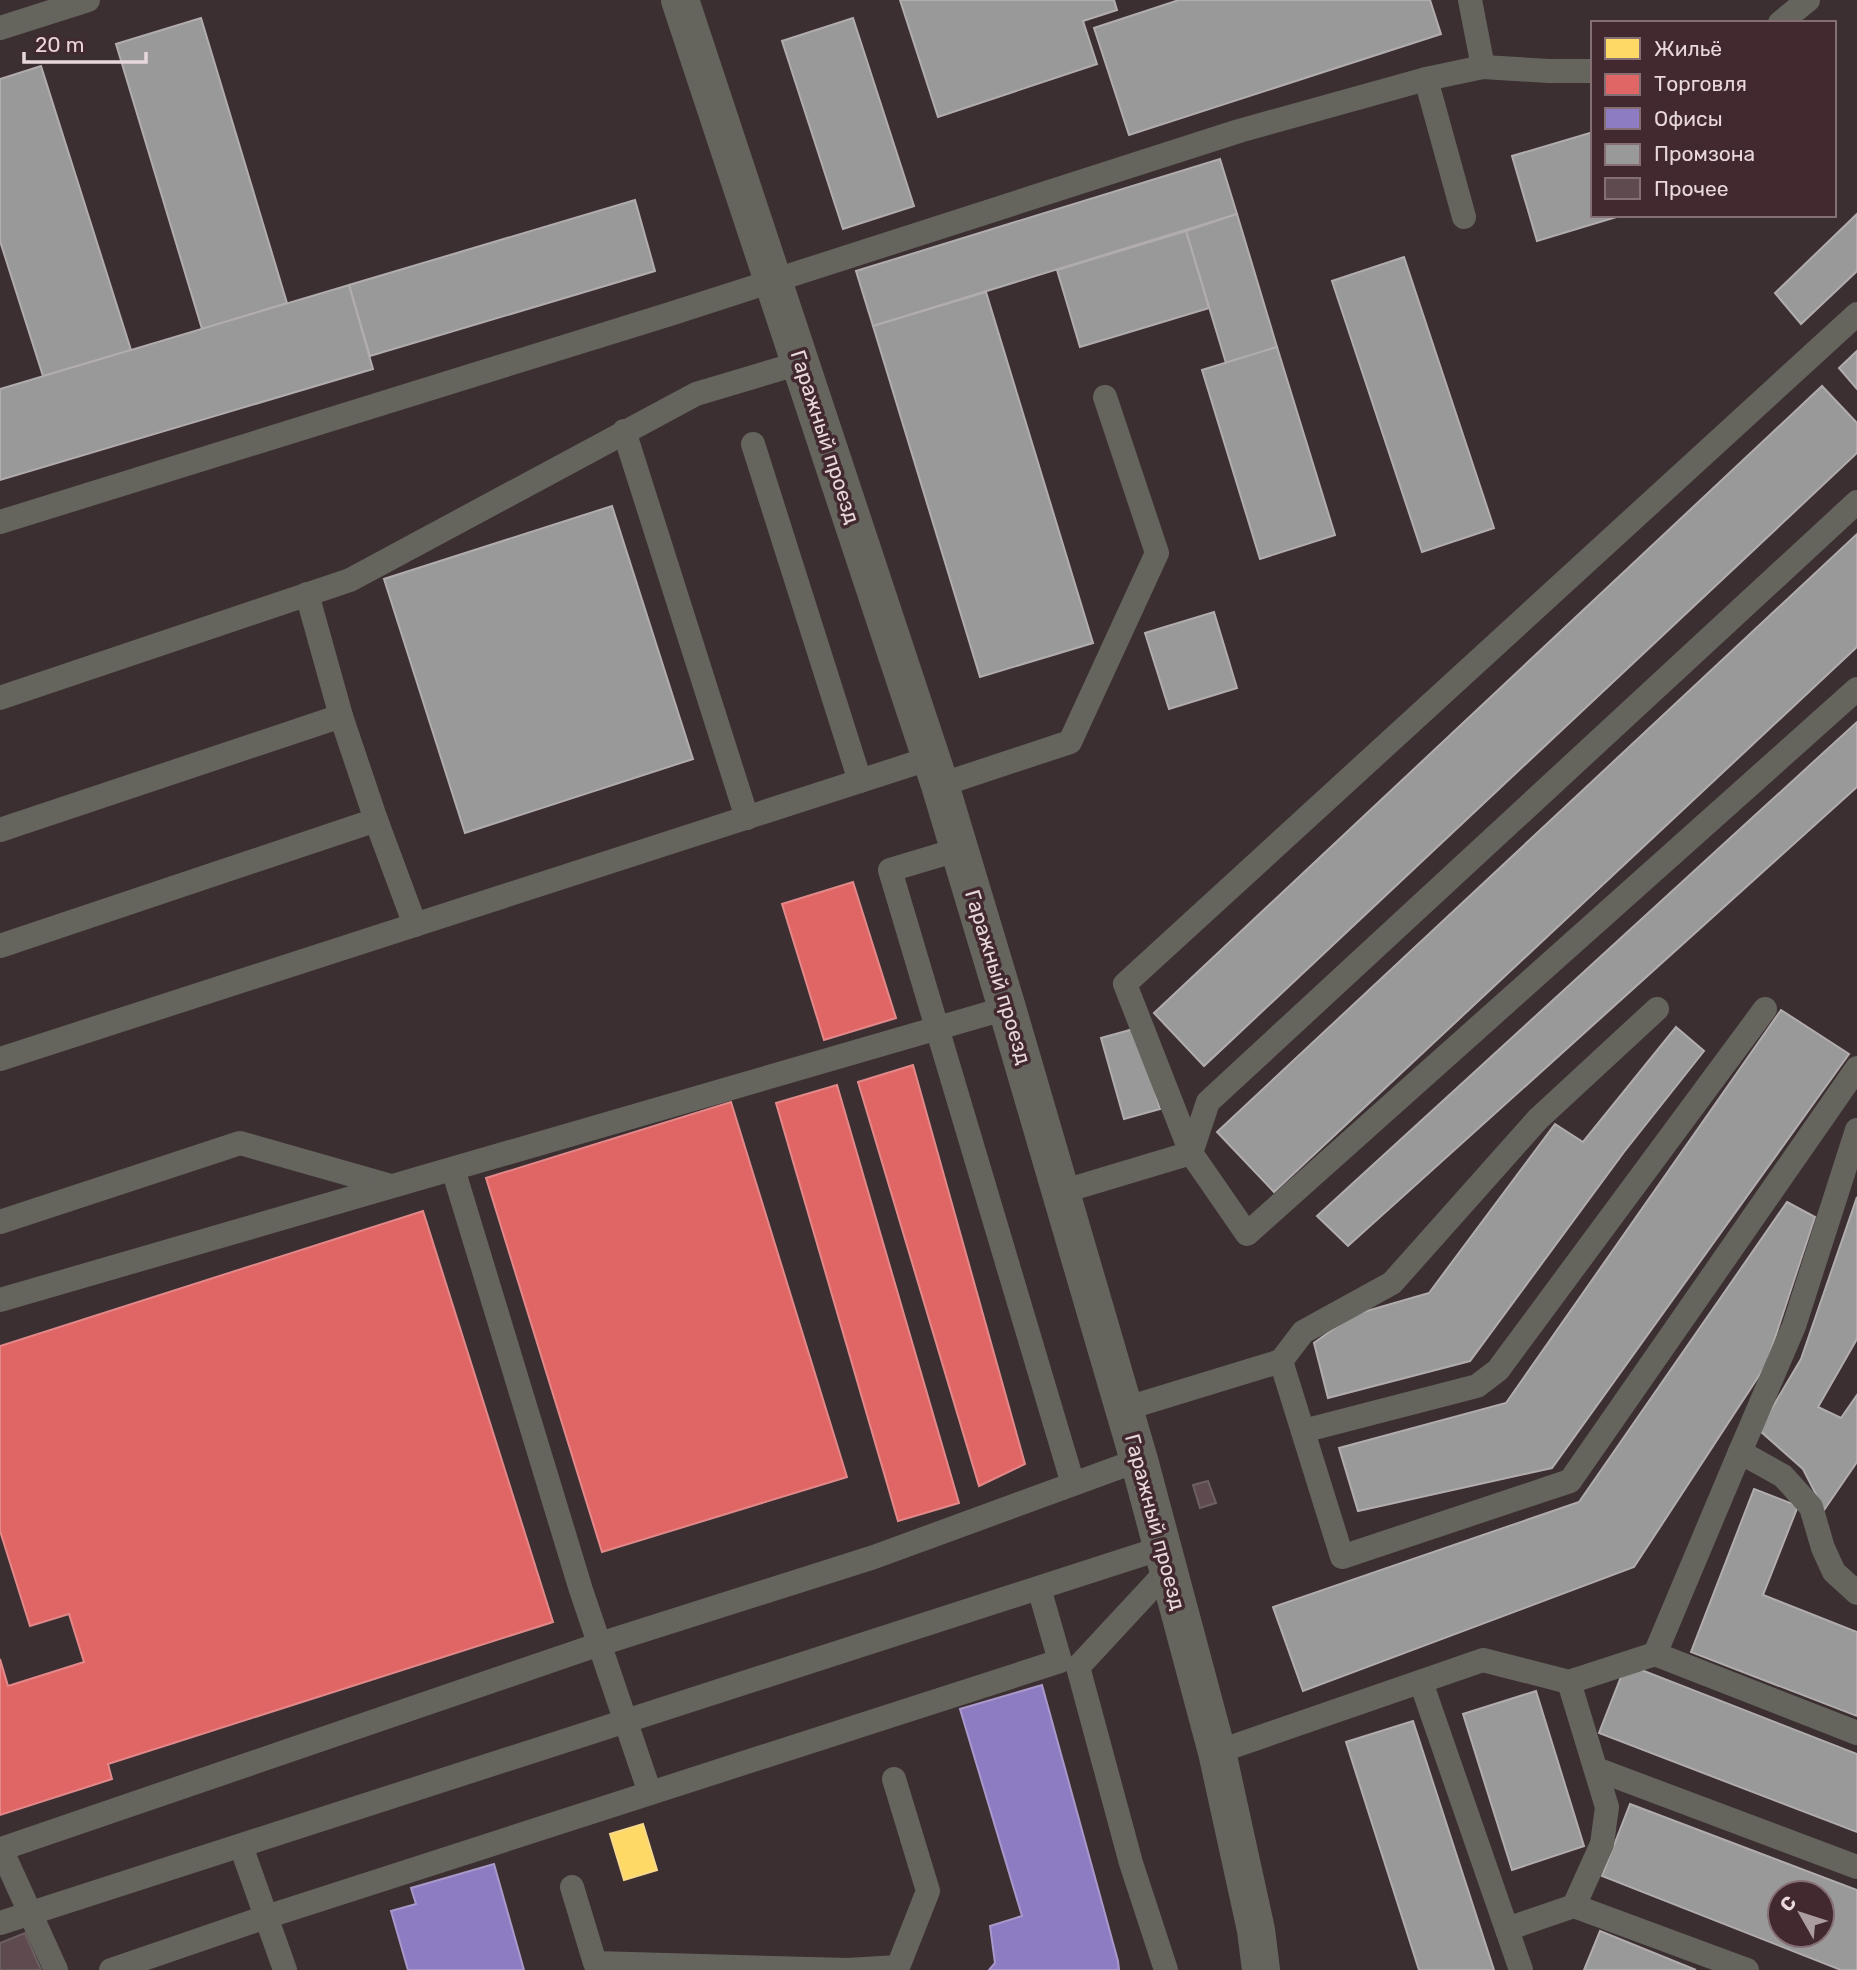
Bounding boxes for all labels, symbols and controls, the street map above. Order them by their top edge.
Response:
scale bar [24,21,147,65]
legend [1591,21,1836,217]
text: 20 m [35,32,84,57]
text: Жильё [1654,36,1722,61]
text: Торговля [1654,71,1747,96]
text: Офисы [1654,106,1723,131]
text: Промзона [1654,141,1755,166]
text: Прочее [1654,176,1729,201]
street label: Гаражный проезд [786,347,865,527]
street label: Гаражный проезд [960,887,1037,1067]
street label: Гаражный проезд [1120,1431,1191,1613]
north arrow [1766,1879,1836,1949]
text: С [1775,1891,1801,1916]

